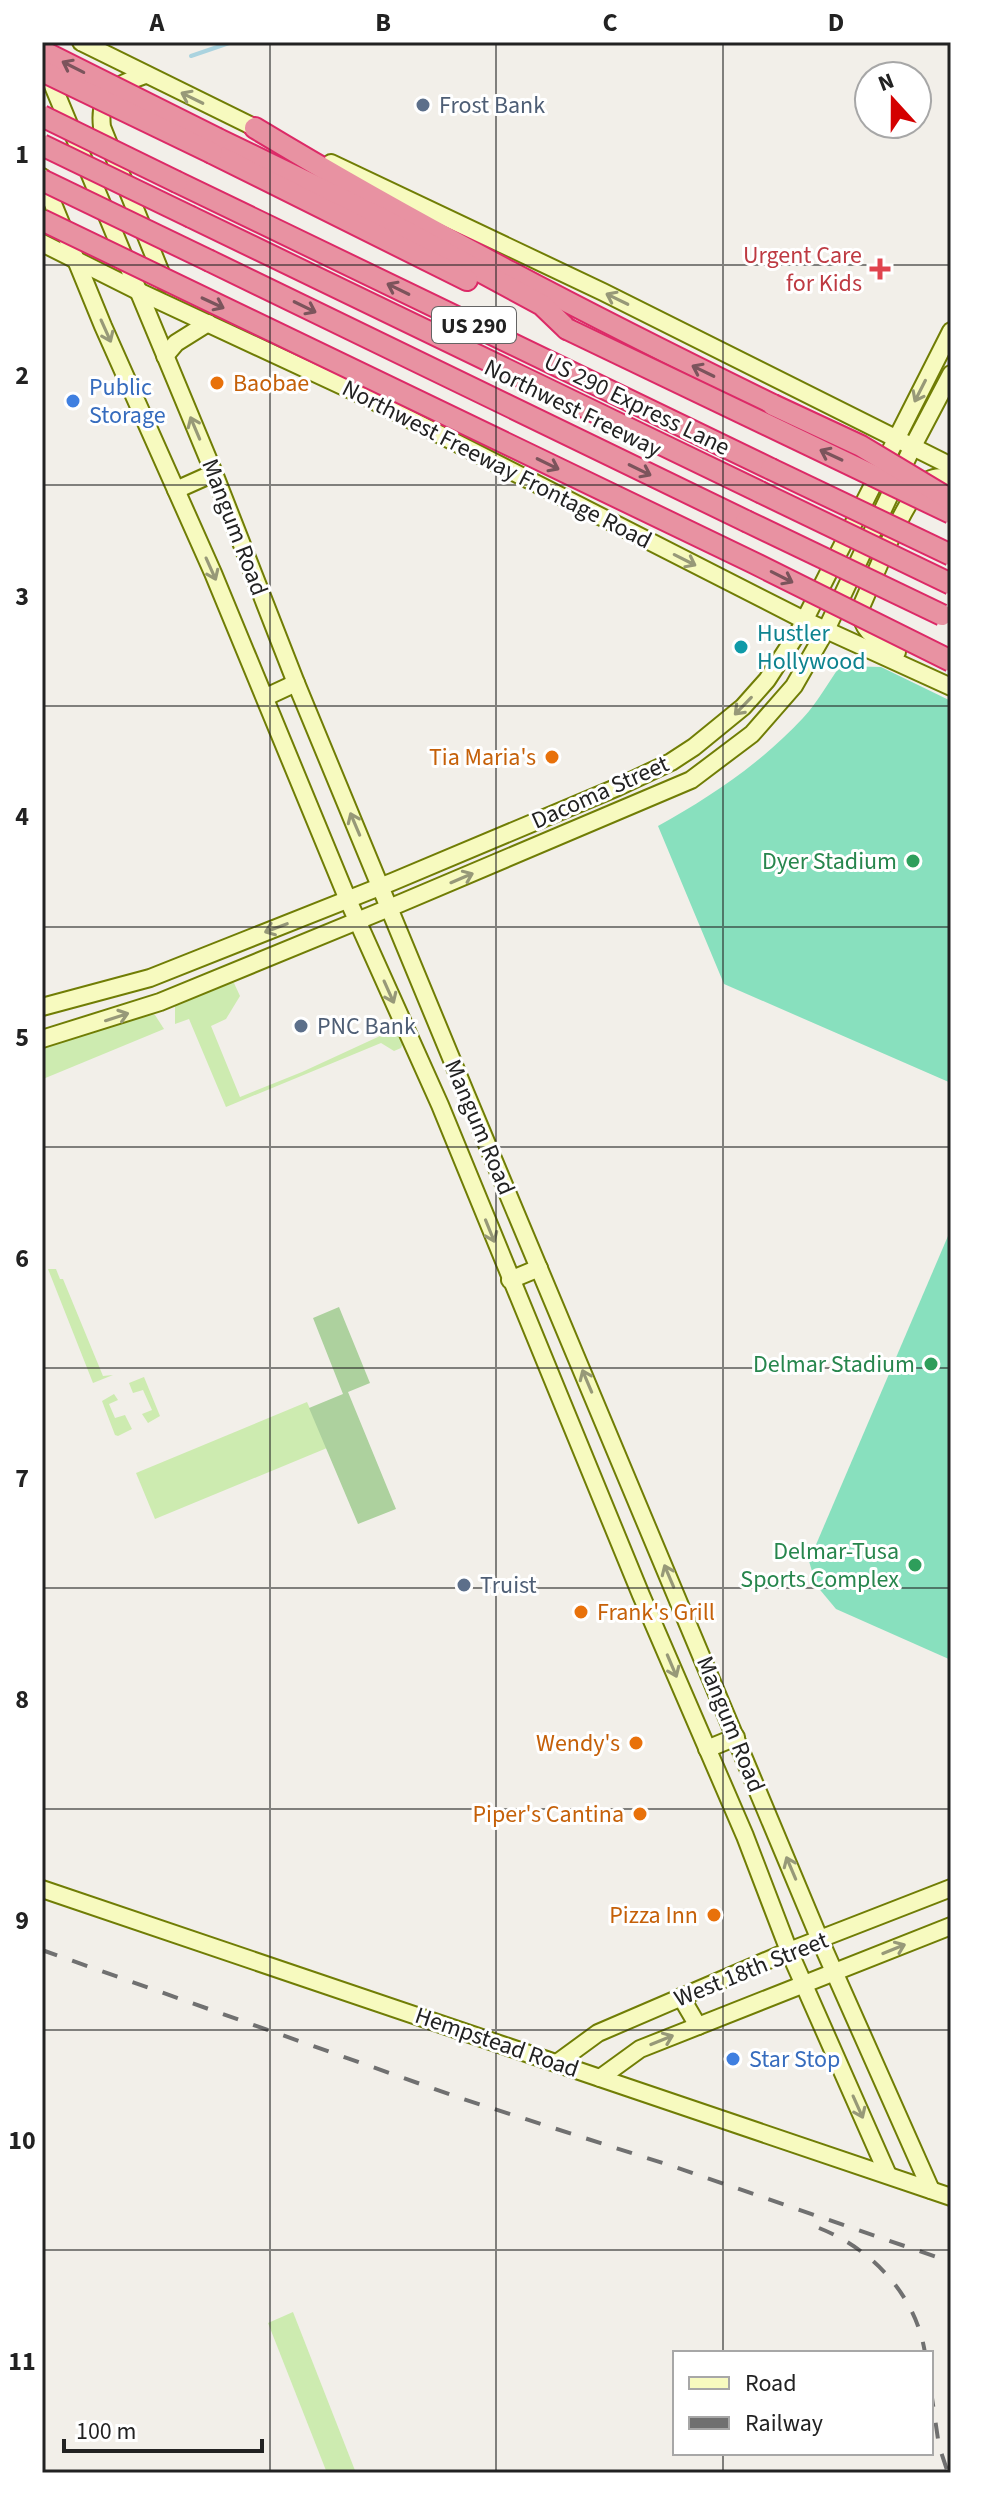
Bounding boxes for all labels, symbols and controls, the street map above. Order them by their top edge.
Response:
text: A [149,4,166,41]
text: B [375,4,391,41]
text: C [602,4,618,41]
text: D [828,4,844,41]
one-way arrow [61,58,85,74]
north arrow [853,60,933,140]
text: N [874,65,899,100]
place label: Frost Bank [439,88,545,123]
one-way arrow [181,90,205,105]
marker: Frost Bank [414,96,432,114]
text: 1 [15,136,29,173]
place label: Urgent Care for Kids [743,238,862,301]
marker: Urgent Care for Kids [869,258,891,280]
one-way arrow [387,281,411,296]
one-way arrow [606,291,630,306]
one-way arrow [201,296,225,311]
one-way arrow [293,301,316,316]
road number: US 290 [432,307,516,343]
one-way arrow [99,319,114,343]
street label: US 290 Express Lane [538,344,736,465]
street label: Northwest Freeway [478,350,667,467]
text: 2 [15,357,29,394]
one-way arrow [691,363,715,378]
place label: Baobae [233,366,309,401]
place label: Public Storage [89,370,166,433]
street label: Northwest Freeway Frontage Road [336,371,658,558]
marker: Baobae [208,374,226,392]
one-way arrow [912,378,928,402]
marker: Public Storage [64,392,82,410]
one-way arrow [187,416,202,441]
one-way arrow [819,447,843,462]
street label: Mangum Road [192,454,277,601]
one-way arrow [536,457,560,472]
one-way arrow [627,463,651,478]
one-way arrow [673,552,697,568]
one-way arrow [205,556,220,581]
one-way arrow [770,570,794,585]
text: 3 [15,578,29,615]
place label: Hustler Hollywood [757,616,866,679]
marker: Hustler Hollywood [732,638,750,656]
one-way arrow [734,696,753,715]
place label: Tia Maria's [429,740,536,775]
street label: Dacoma Street [526,747,675,838]
marker: Tia Maria's [543,748,561,766]
text: 4 [15,798,29,835]
one-way arrow [347,812,362,837]
place label: Dyer Stadium [762,844,897,879]
marker: Dyer Stadium [904,852,922,870]
one-way arrow [449,869,474,884]
one-way arrow [264,922,289,936]
one-way arrow [382,979,397,1003]
one-way arrow [104,1008,129,1023]
place label: PNC Bank [317,1009,416,1044]
marker: PNC Bank [292,1017,310,1035]
text: 5 [15,1019,29,1056]
street label: Mangum Road [435,1054,524,1200]
one-way arrow [484,1218,498,1243]
text: 6 [15,1240,29,1277]
place label: Delmar Stadium [753,1347,915,1382]
marker: Delmar Stadium [922,1355,940,1373]
one-way arrow [579,1369,593,1394]
text: 7 [15,1460,29,1497]
place label: Delmar-Tusa Sports Complex [740,1534,899,1597]
marker: Delmar-Tusa Sports Complex [906,1556,924,1574]
one-way arrow [661,1564,676,1589]
place label: Truist [480,1568,537,1603]
marker: Truist [455,1576,473,1594]
place label: Frank's Grill [597,1595,715,1630]
marker: Frank's Grill [572,1603,590,1621]
street label: Mangum Road [687,1651,774,1798]
one-way arrow [665,1654,680,1678]
text: 8 [15,1681,29,1718]
place label: Wendy's [536,1726,620,1761]
marker: Wendy's [627,1734,645,1752]
place label: Piper's Cantina [472,1797,624,1832]
marker: Piper's Cantina [631,1805,649,1823]
one-way arrow [782,1856,797,1881]
place label: Pizza Inn [609,1898,698,1933]
text: 9 [15,1902,29,1939]
marker: Pizza Inn [705,1906,723,1924]
street label: West 18th Street [669,1923,833,2016]
one-way arrow [881,1941,906,1955]
street label: Hempstead Road [410,1998,584,2087]
one-way arrow [650,2032,674,2046]
place label: Star Stop [749,2042,840,2077]
marker: Star Stop [724,2050,742,2068]
one-way arrow [851,2095,866,2119]
text: 10 [8,2122,36,2159]
text: 11 [8,2343,36,2380]
legend [673,2351,933,2455]
text: Road [745,2366,797,2401]
scale bar [64,2403,262,2453]
text: Railway [745,2406,823,2441]
text: 100 m [76,2414,136,2449]

